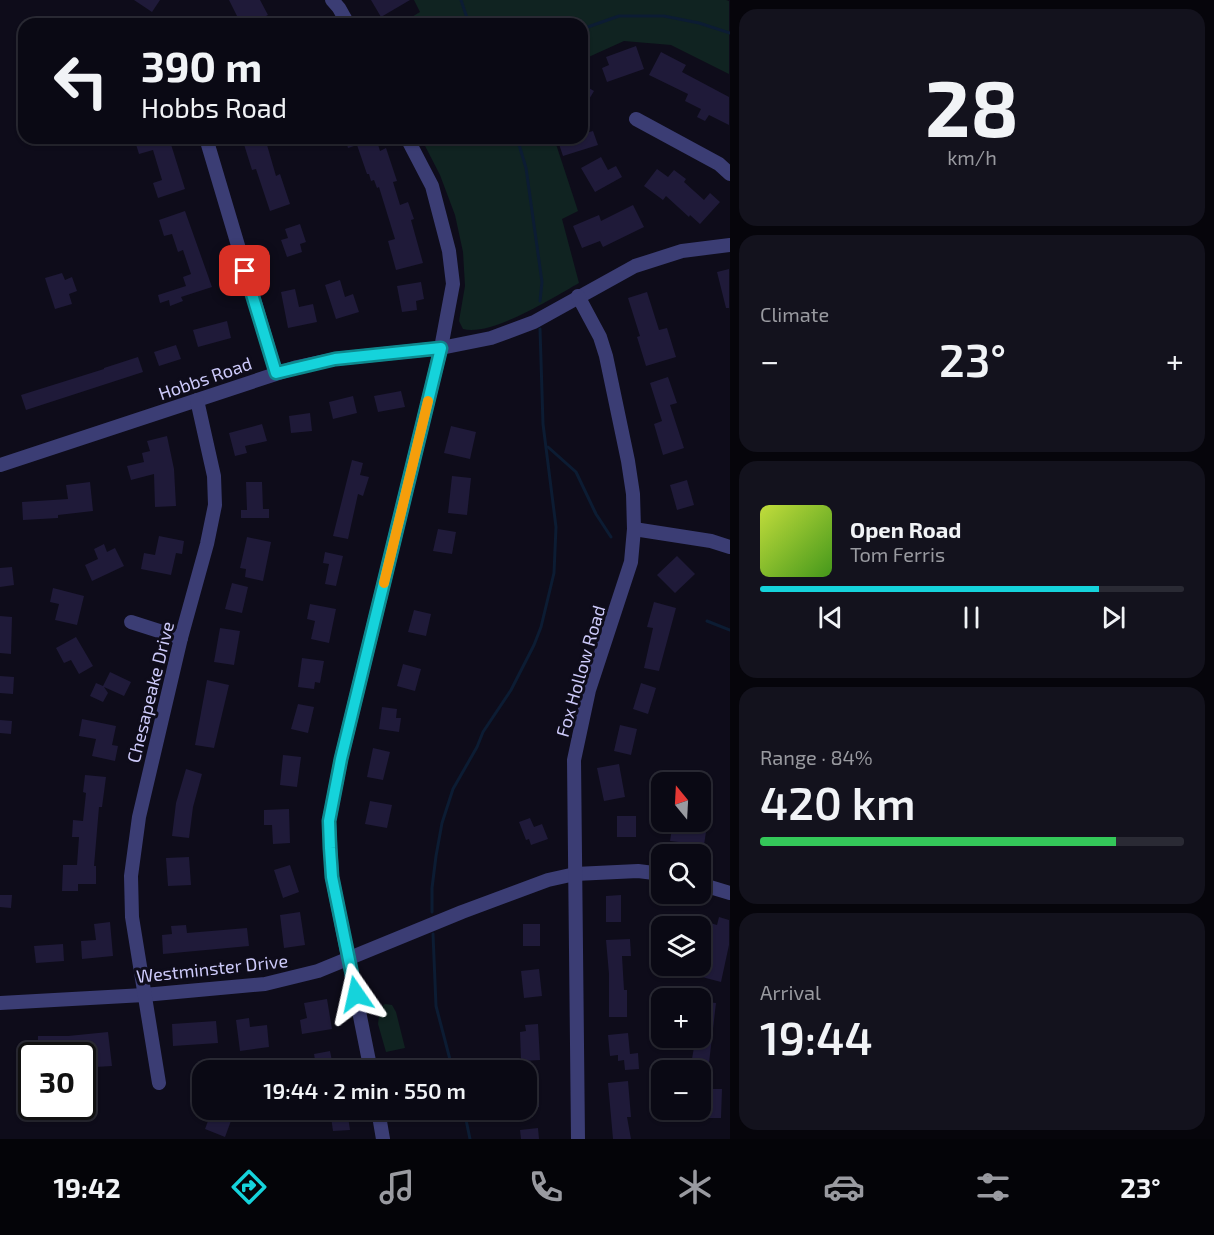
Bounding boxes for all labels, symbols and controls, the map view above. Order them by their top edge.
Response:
text: 390 m [141,40,262,90]
icon: left [42,42,120,120]
text: 28 [925,59,1019,153]
text: Hobbs Road [141,91,287,123]
text: km/h [947,145,997,169]
pin [219,245,270,296]
icon: arrive [228,254,261,287]
text: Climate [760,302,829,326]
text: 23° [939,332,1006,386]
text: − [760,340,779,380]
text: + [1166,340,1184,380]
street label: Hobbs Road [155,352,255,404]
text: Open Road [850,516,962,542]
text: Tom Ferris [850,542,945,566]
icon: previous [814,601,847,634]
icon: pause [955,601,988,634]
icon: next [1097,601,1130,634]
street label: Fox Hollow Road [551,603,609,739]
street label: Chesapeake Drive [122,619,178,765]
text: Range · 84% [760,745,873,769]
north arrow [651,772,711,832]
map controls [651,772,711,1120]
text: 420 km [760,775,916,829]
button: search [651,844,711,904]
button: layers [651,916,711,976]
street label: Westminster Drive [135,949,289,987]
position arrow [324,962,388,1026]
text: Arrival [760,980,821,1004]
button: + [651,988,711,1048]
text: 19:44 [760,1010,873,1064]
speed limit sign: 30 [18,1042,96,1120]
button: − [651,1060,711,1120]
text: 19:44 · 2 min · 550 m [263,1077,466,1103]
icon: directions [228,1166,270,1208]
icon: music [376,1166,418,1208]
icon: phone [525,1166,567,1208]
icon: climate [674,1166,716,1208]
icon: car [823,1166,865,1208]
icon: filters [972,1166,1014,1208]
text: 19:42 [53,1171,121,1203]
text: 23° [1120,1171,1161,1203]

